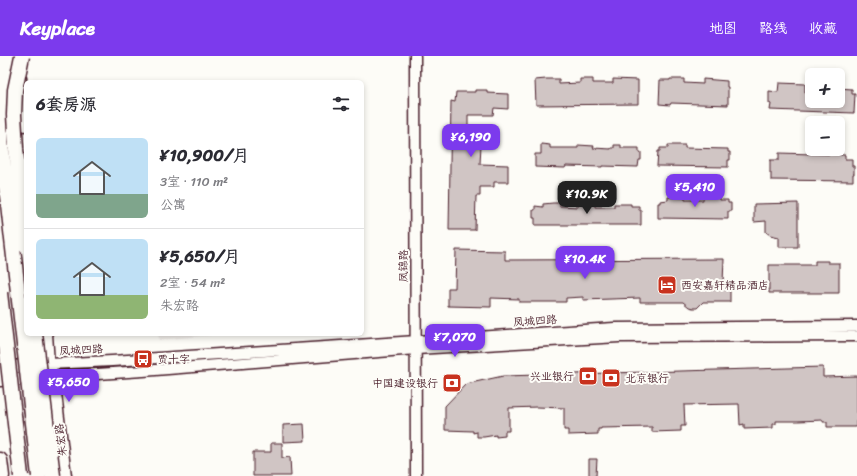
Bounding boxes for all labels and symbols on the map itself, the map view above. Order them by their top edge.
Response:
pin: ¥6,190 [438,124,504,158]
pin: ¥5,410 [662,174,728,208]
pin: ¥10.9K [554,181,620,215]
pin: ¥10.4K [552,246,618,280]
street label: 凤锦路 [394,250,413,283]
hotel icon: 西安嘉轩精品酒店 [656,274,678,296]
place label: 西安嘉轩精品酒店 [681,276,769,295]
street label: 凤城四路 [512,310,558,332]
pin: ¥7,070 [422,324,488,358]
street label: 凤城四路 [59,339,103,361]
bus stop icon: 贾十字 [132,348,154,370]
place label: 贾十字 [157,350,190,369]
bank icon: 兴业银行 [577,365,599,387]
place label: 兴业银行 [530,367,574,386]
bank icon: 北京银行 [600,367,622,389]
pin: ¥5,650 [36,369,102,403]
place label: 北京银行 [625,369,669,388]
bank icon: 中国建设银行 [441,372,463,394]
place label: 中国建设银行 [372,374,438,393]
street label: 朱宏路 [50,422,72,458]

